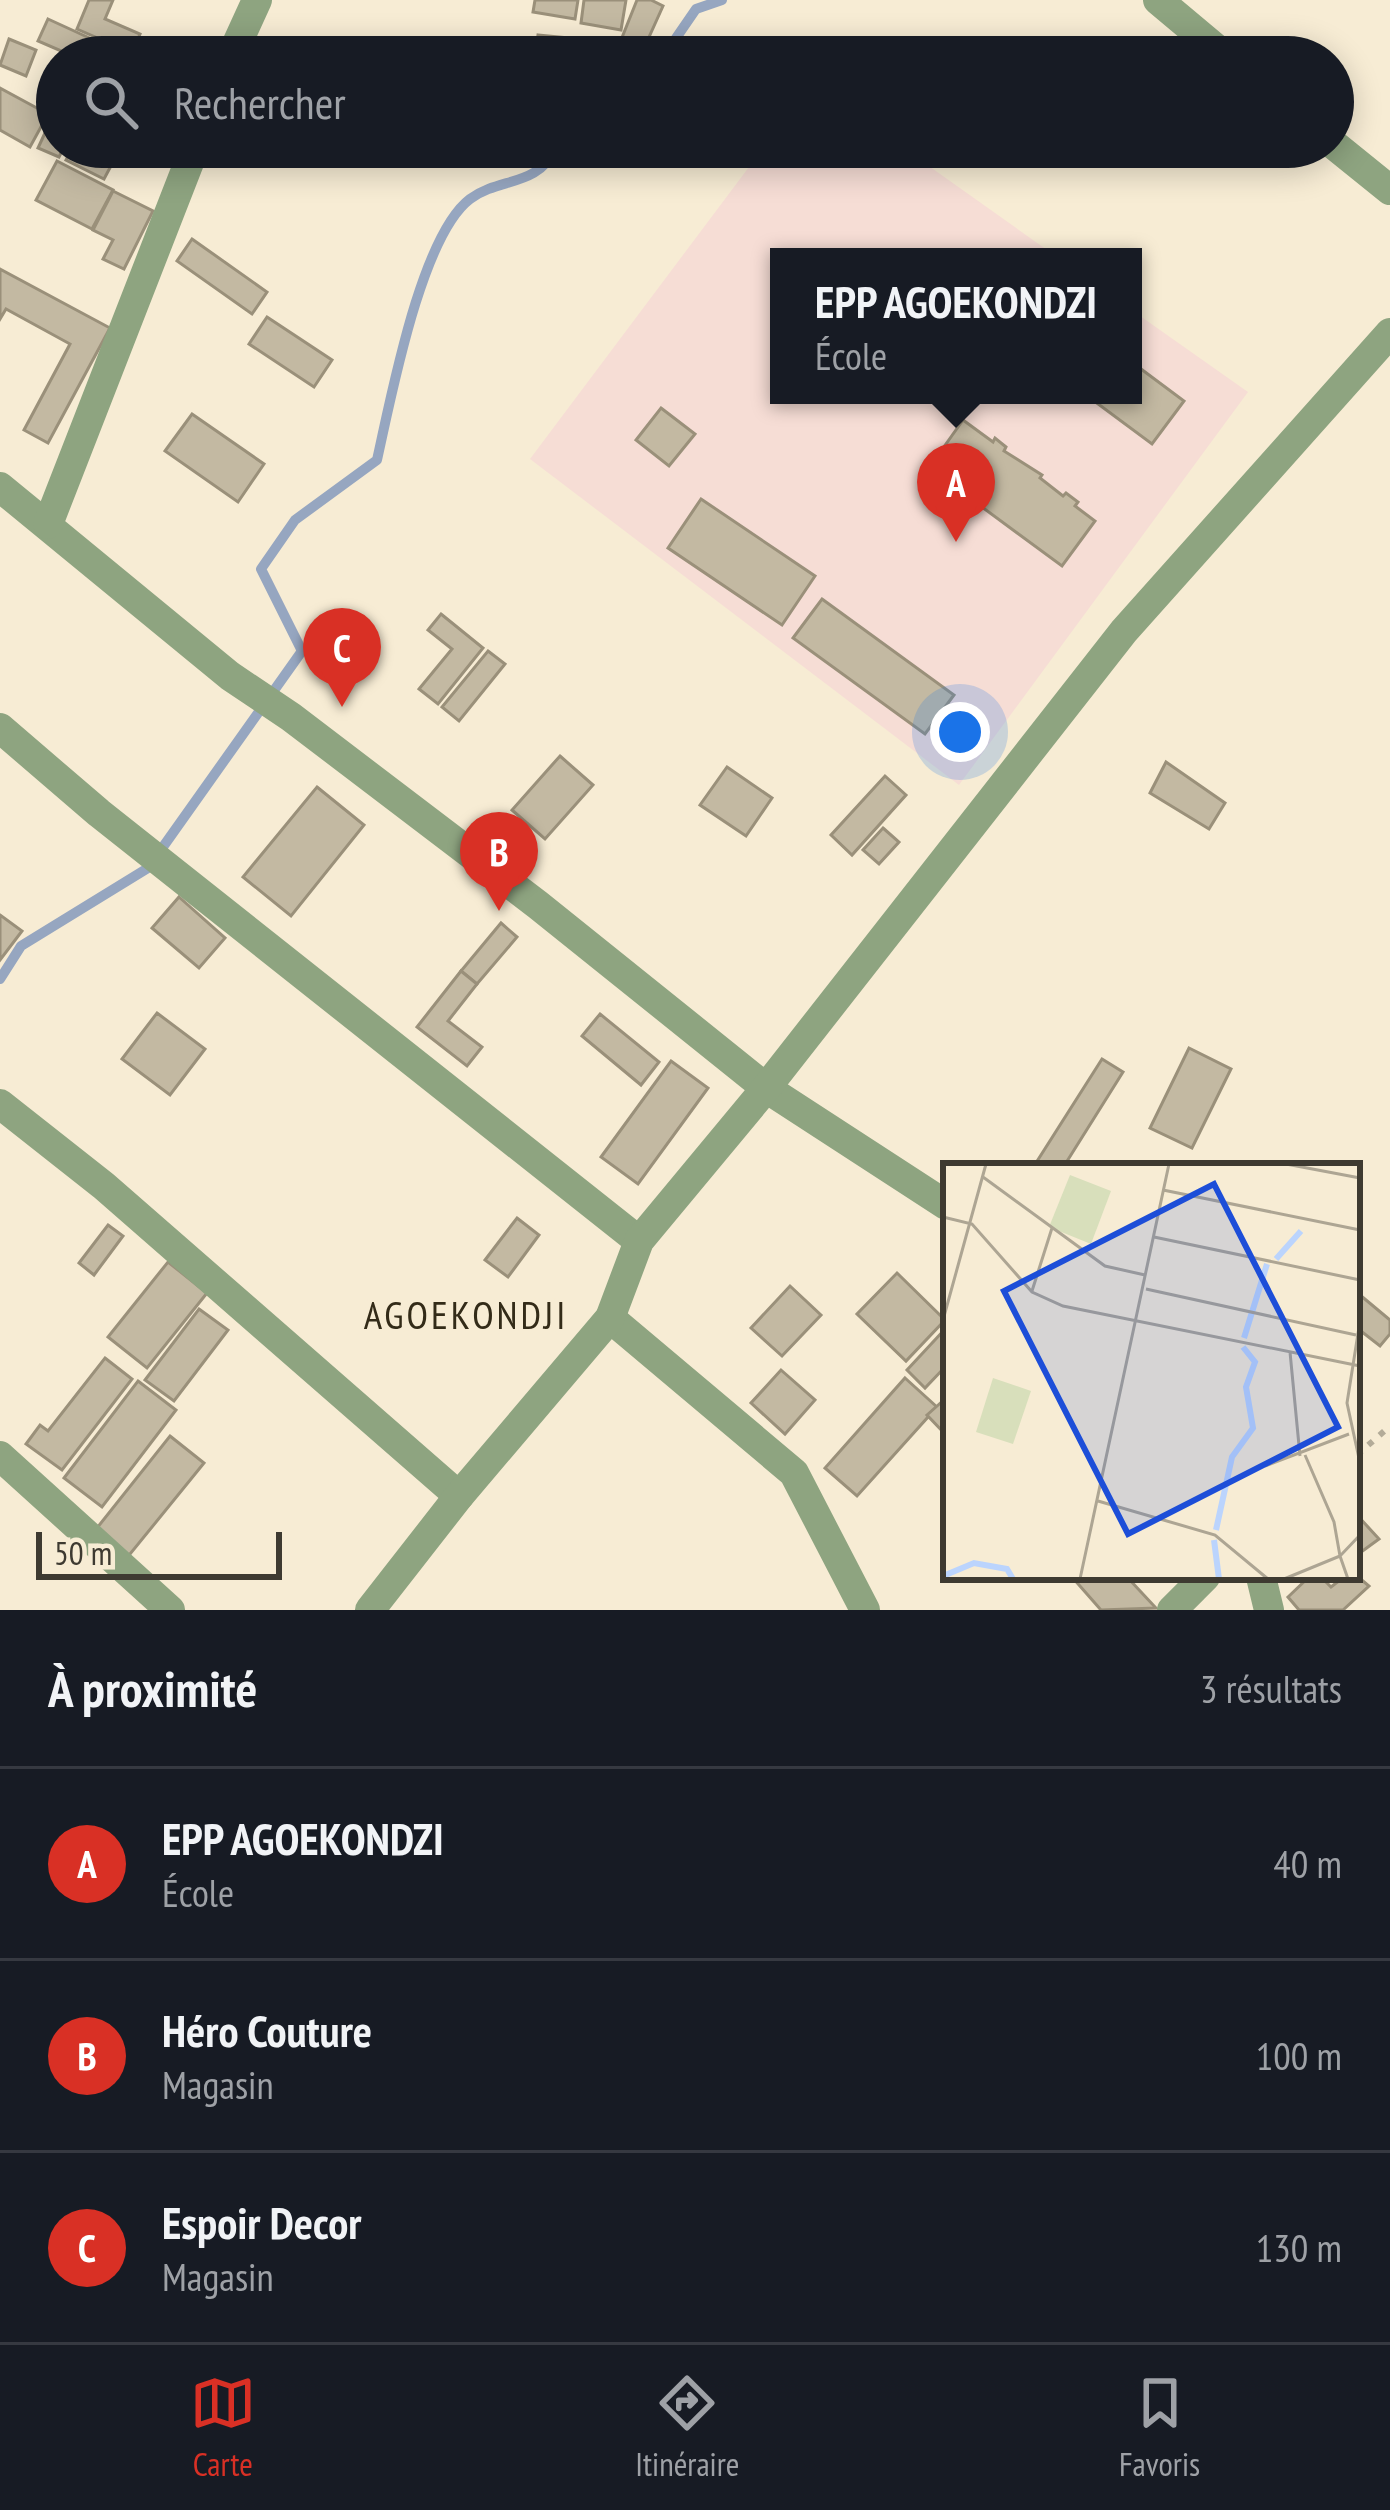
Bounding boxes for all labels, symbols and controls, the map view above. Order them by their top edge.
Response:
search box [36,36,1354,168]
icon: search [78,69,144,135]
text: Rechercher [174,73,346,131]
popup [770,248,1142,404]
text: EPP AGOEKONDZI [815,272,1097,330]
text: École [815,330,887,381]
pin: A [917,443,995,542]
pin: C [303,608,381,707]
your location [930,702,990,762]
pin: B [460,812,538,911]
inset map [943,1163,1360,1580]
district label: AGOEKONDJI [364,1289,568,1340]
scale bar [36,1526,282,1579]
text: 50 m [54,1531,112,1574]
text: À proximité [48,1655,257,1721]
text: 3 résultats [1200,1663,1342,1714]
text: EPP AGOEKONDZI [162,1809,444,1867]
text: A [77,1838,97,1889]
text: 40 m [1273,1838,1342,1889]
text: École [162,1867,234,1918]
text: Héro Couture [162,2001,372,2059]
text: B [77,2030,97,2081]
text: 100 m [1256,2030,1342,2081]
text: Magasin [162,2059,274,2110]
text: Espoir Decor [162,2193,362,2251]
text: C [78,2222,96,2273]
text: 130 m [1256,2222,1342,2273]
text: Magasin [162,2251,274,2302]
tab: Carte [190,2370,256,2485]
tab: Itinéraire [635,2370,739,2485]
tab: Favoris [1119,2370,1200,2485]

